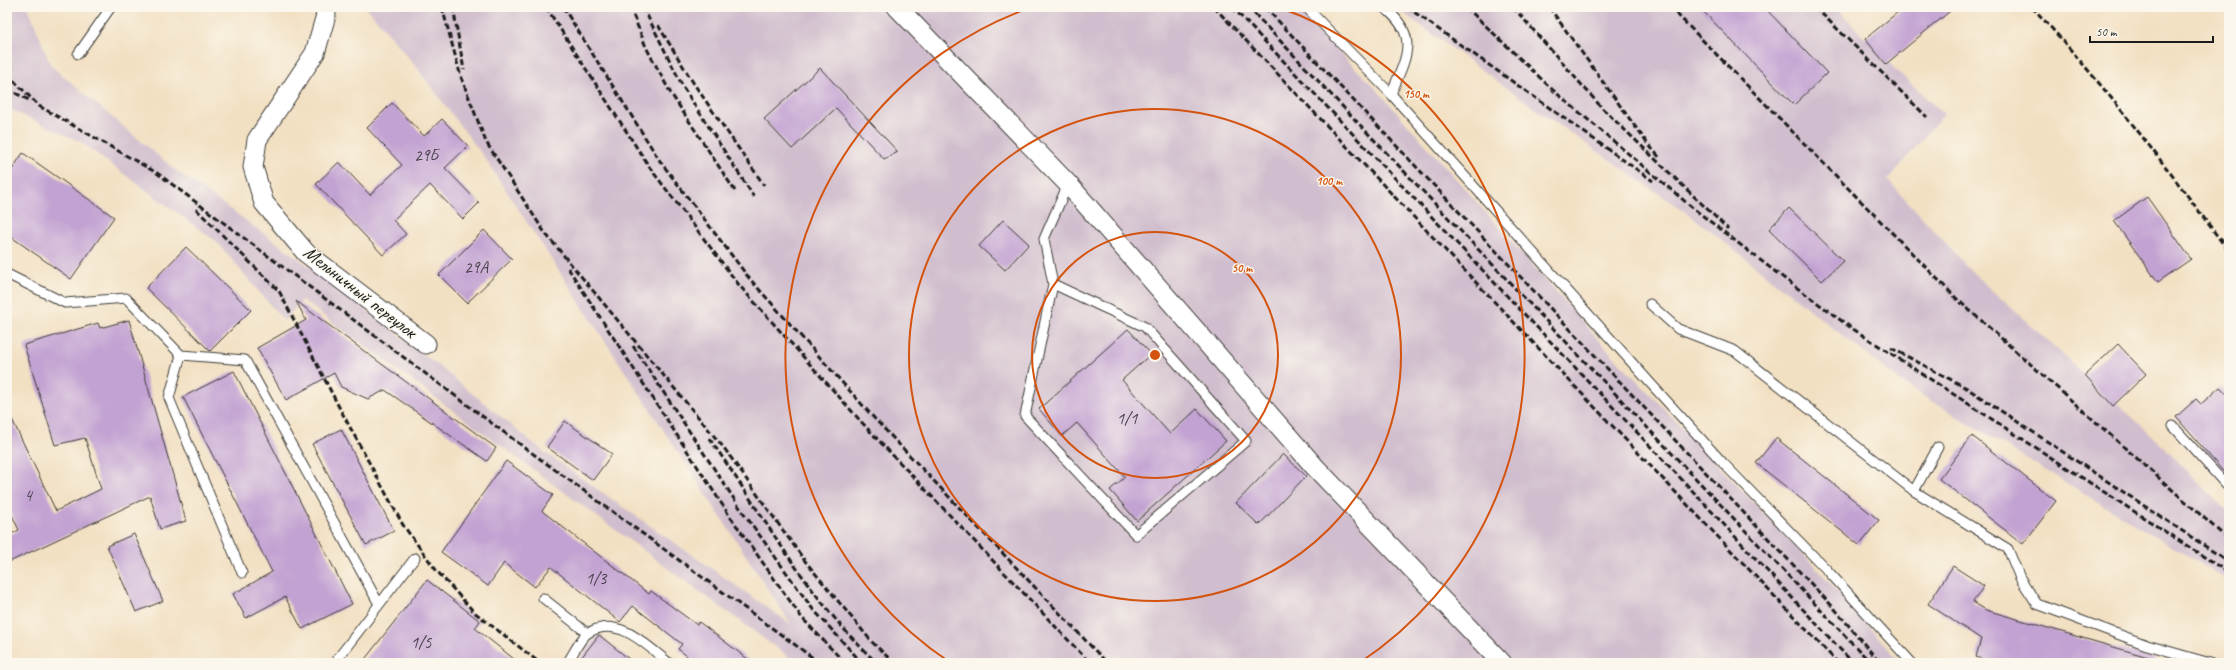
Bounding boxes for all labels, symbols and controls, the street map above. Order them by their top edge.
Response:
scale bar [2090,18,2213,44]
text: 50 m [2096,24,2118,40]
text: 150 m [1403,86,1430,102]
house number: 29Б [414,145,441,166]
text: 100 m [1316,173,1343,189]
street label: Мельничный переулок [299,240,423,345]
house number: 29А [464,257,489,278]
text: 50 m [1232,260,1253,276]
centre of rings [1148,348,1162,362]
house number: 1/1 [1117,408,1139,429]
house number: 4 [24,485,34,506]
house number: 1/3 [586,568,608,589]
house number: 1/5 [411,632,433,653]

